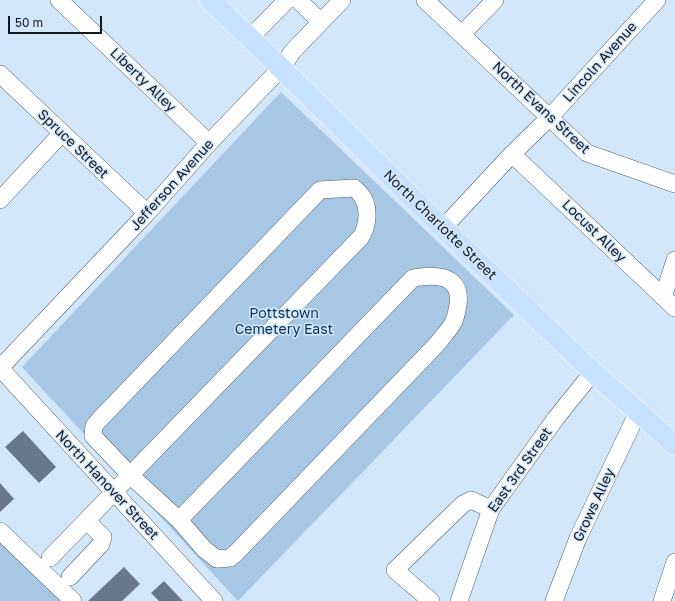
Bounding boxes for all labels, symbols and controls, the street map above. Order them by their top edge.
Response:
scale bar [10,8,104,34]
text: 50 m [15,15,43,30]
street label: Lincoln Avenue [560,18,640,106]
street label: Liberty Alley [107,44,179,116]
street label: North Evans Street [489,58,593,158]
street label: Spruce Street [34,106,112,182]
street label: Jefferson Avenue [127,136,217,234]
street label: North Charlotte Street [380,167,500,283]
street label: Locust Alley [559,196,629,266]
park label: Pottstown Cemetery East [235,306,333,338]
street label: East 3rd Street [484,424,556,516]
street label: North Hanover Street [52,427,162,543]
street label: Grows Alley [570,466,618,544]

